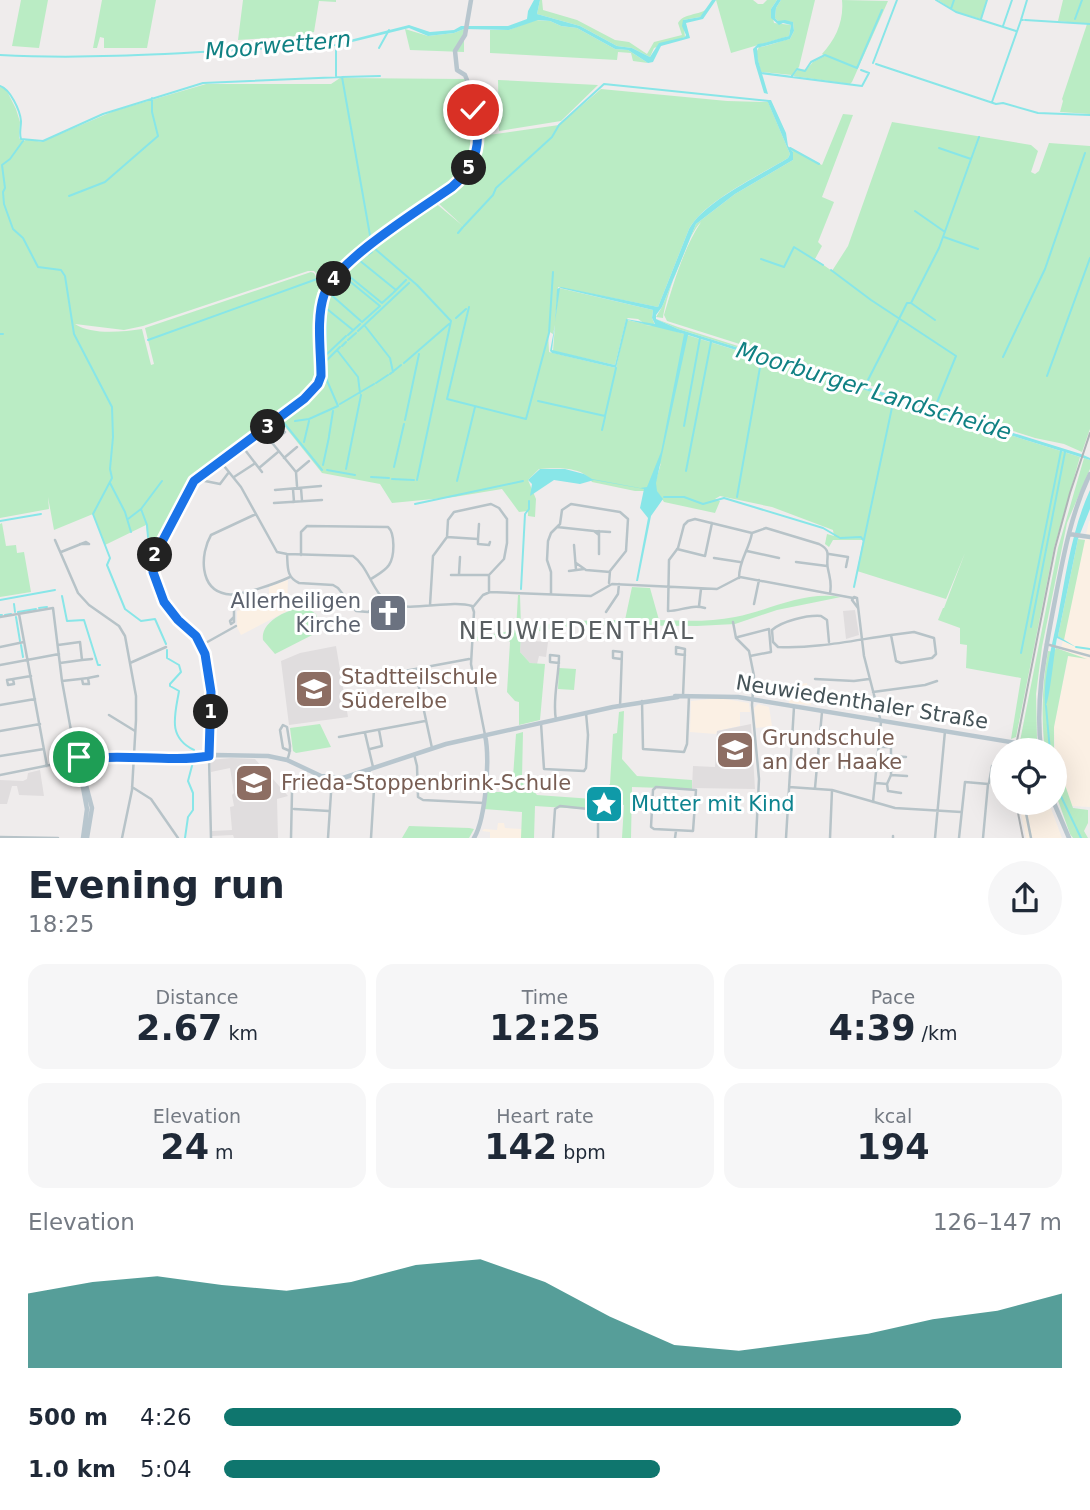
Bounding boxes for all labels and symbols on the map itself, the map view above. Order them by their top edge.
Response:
water label: Moorwettern [204,26,352,64]
pin [443,80,503,140]
pin: 5 [452,150,486,186]
pin: 4 [316,262,352,296]
water label: Moorburger Landscheide [733,337,1015,445]
pin: 3 [250,410,286,444]
pin: 2 [138,538,172,572]
place label: Allerheiligen Kirche [230,589,361,637]
church icon: Allerheiligen Kirche [367,592,409,634]
district label: NEUWIEDENTHAL [459,617,695,645]
place label: Stadtteilschule Süderelbe [341,665,498,713]
school or university icon: Stadtteilschule Süderelbe [293,668,335,710]
street label: Neuwiedenthaler Straße [734,670,990,734]
pin: 1 [194,694,228,730]
place label: Grundschule an der Haake [762,726,902,774]
pin [49,727,109,787]
school or university icon: Grundschule an der Haake [714,729,756,771]
school or university icon: Frieda-Stoppenbrink-Schule [233,762,275,804]
place label: Frieda-Stoppenbrink-Schule [281,771,571,795]
place icon: Mutter mit Kind [583,783,625,825]
place label: Mutter mit Kind [631,792,795,816]

